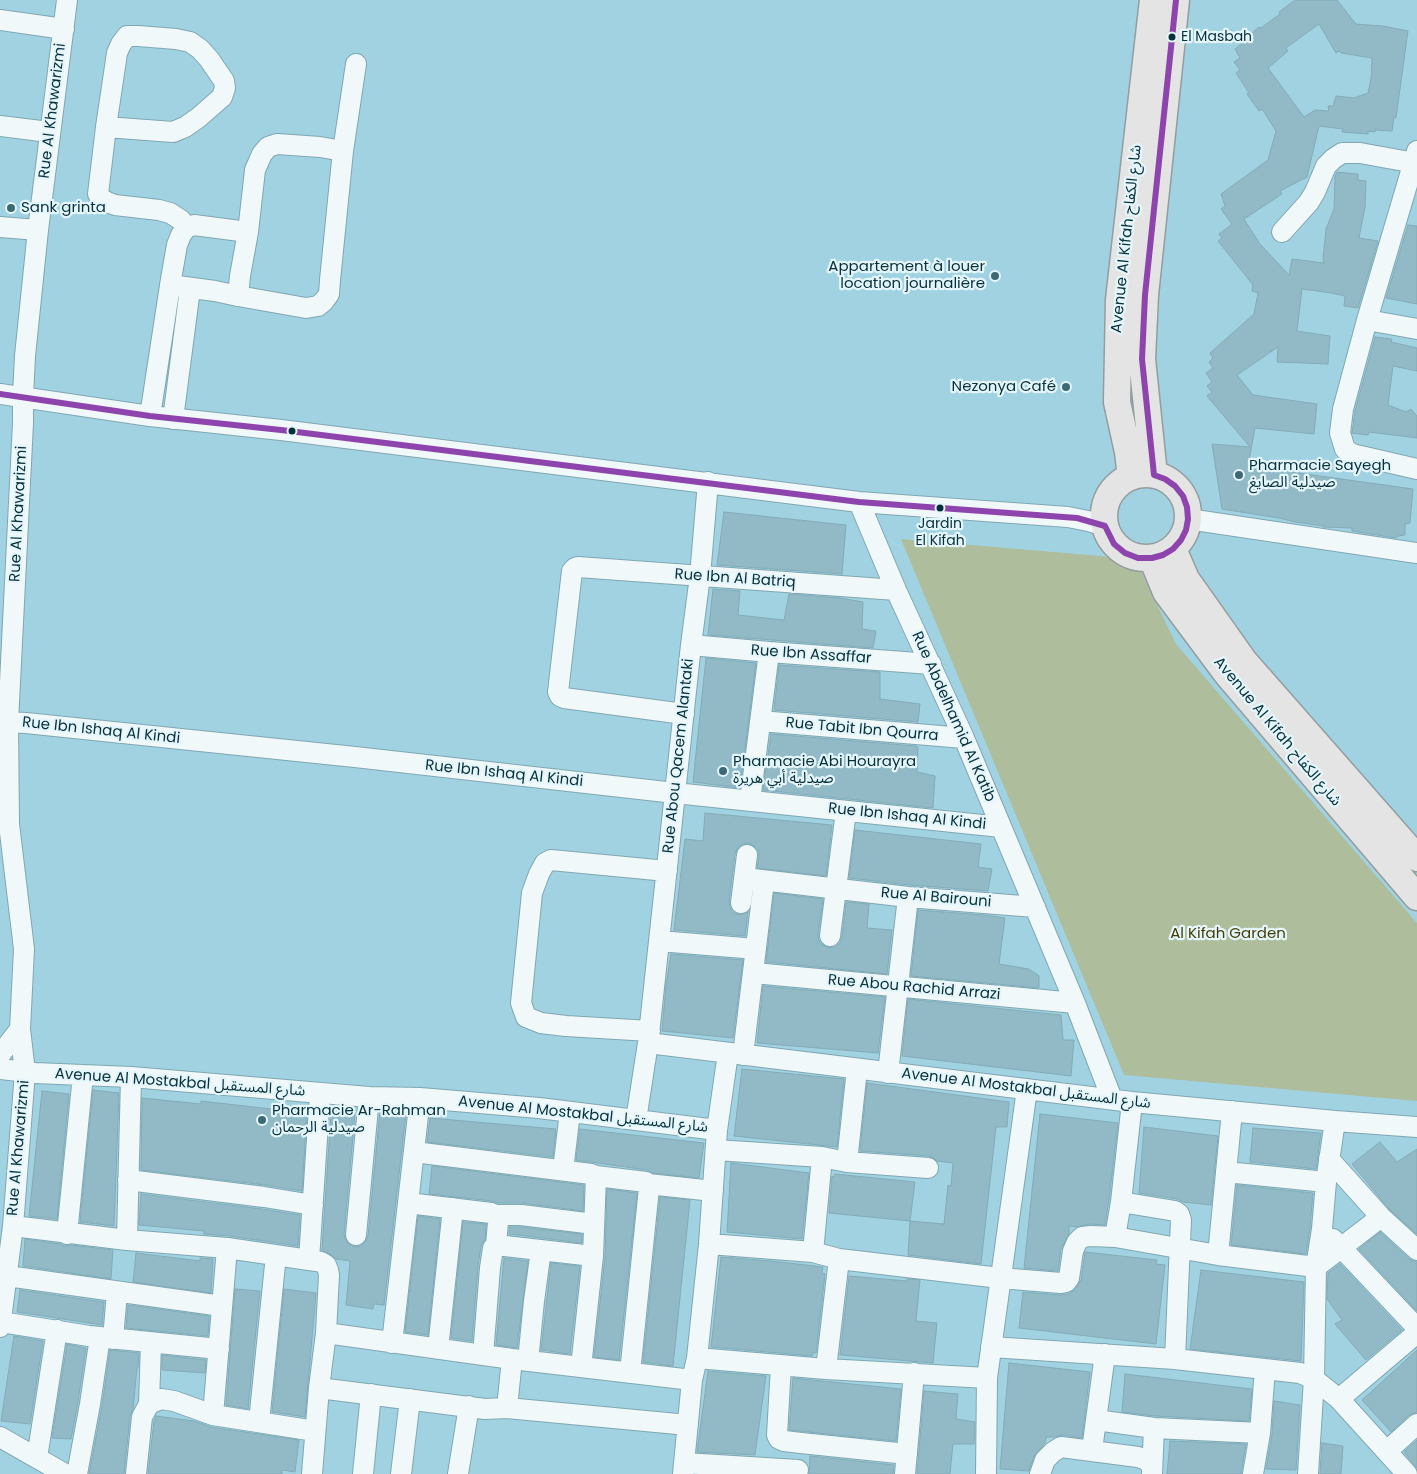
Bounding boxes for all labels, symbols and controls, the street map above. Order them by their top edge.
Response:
place label: El Masbah [1181,29,1252,45]
marker: El Masbah [1167,32,1177,42]
street label: Rue Al Khawarizmi [36,42,70,180]
street label: Avenue Al Kifah شارع الكفاح [1108,144,1146,334]
place label: Sank grinta [21,199,106,217]
marker: Sank grinta [5,202,17,214]
place label: Appartement à louer location journalière [828,258,985,293]
marker: Appartement à louer location journalière [989,270,1001,282]
place label: Nezonya Café [952,378,1056,396]
marker: Nezonya Café [1060,381,1072,393]
unlabelled marker [287,426,297,436]
street label: Rue Al Khawarizmi [6,445,32,583]
place label: Pharmacie Sayegh صيدلية الصايغ [1249,457,1391,492]
marker: Pharmacie Sayegh صيدلية الصايغ [1233,469,1245,481]
marker: Jardin El Kifah [935,503,945,513]
place label: Jardin El Kifah [915,516,965,548]
street label: Rue Ibn Al Batriq [674,566,796,592]
street label: Rue Abdelhamid Al Katib [907,629,999,805]
street label: Rue Ibn Assaffar [750,642,872,668]
street label: Avenue Al Kifah شارع الكفاح [1209,654,1345,810]
street label: Rue Abou Qacem Alantaki [660,658,698,854]
street label: Rue Ibn Ishaq Al Kindi [21,714,181,748]
street label: Rue Tabit Ibn Qourra [785,714,939,746]
place label: Pharmacie Abi Hourayra صيدلية أبي هريرة [733,753,916,788]
street label: Rue Ibn Ishaq Al Kindi [424,757,584,791]
marker: Pharmacie Abi Hourayra صيدلية أبي هريرة [717,765,729,777]
street label: Rue Ibn Ishaq Al Kindi [827,800,987,834]
street label: Rue Al Bairouni [880,884,992,912]
park label: Al Kifah Garden [1170,925,1286,943]
street label: Rue Abou Rachid Arrazi [827,971,1001,1005]
street label: Avenue Al Mostakbal شارع المستقبل [54,1065,306,1101]
street label: Avenue Al Mostakbal شارع المستقبل [900,1065,1152,1113]
street label: Rue Al Khawarizmi [4,1079,34,1217]
street label: Avenue Al Mostakbal شارع المستقبل [457,1093,709,1137]
place label: Pharmacie Ar-Rahman صيدلية الرحمان [272,1102,446,1137]
marker: Pharmacie Ar-Rahman صيدلية الرحمان [256,1114,268,1126]

